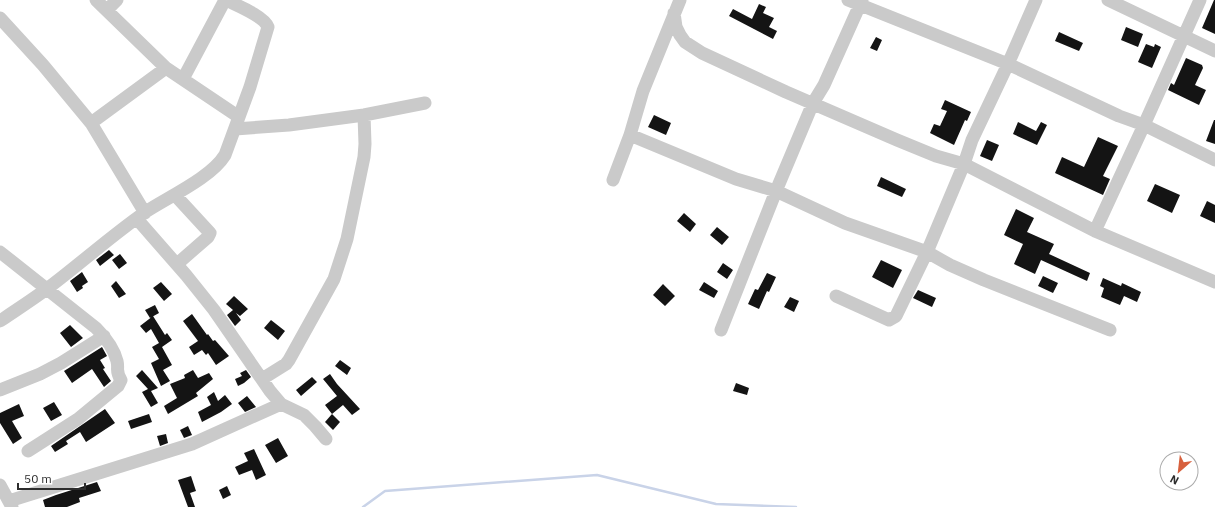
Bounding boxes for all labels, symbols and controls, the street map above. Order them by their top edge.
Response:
north arrow [1159,451,1199,491]
scale bar [18,465,85,491]
text: 50 m [24,471,52,486]
text: N [1167,472,1181,488]

